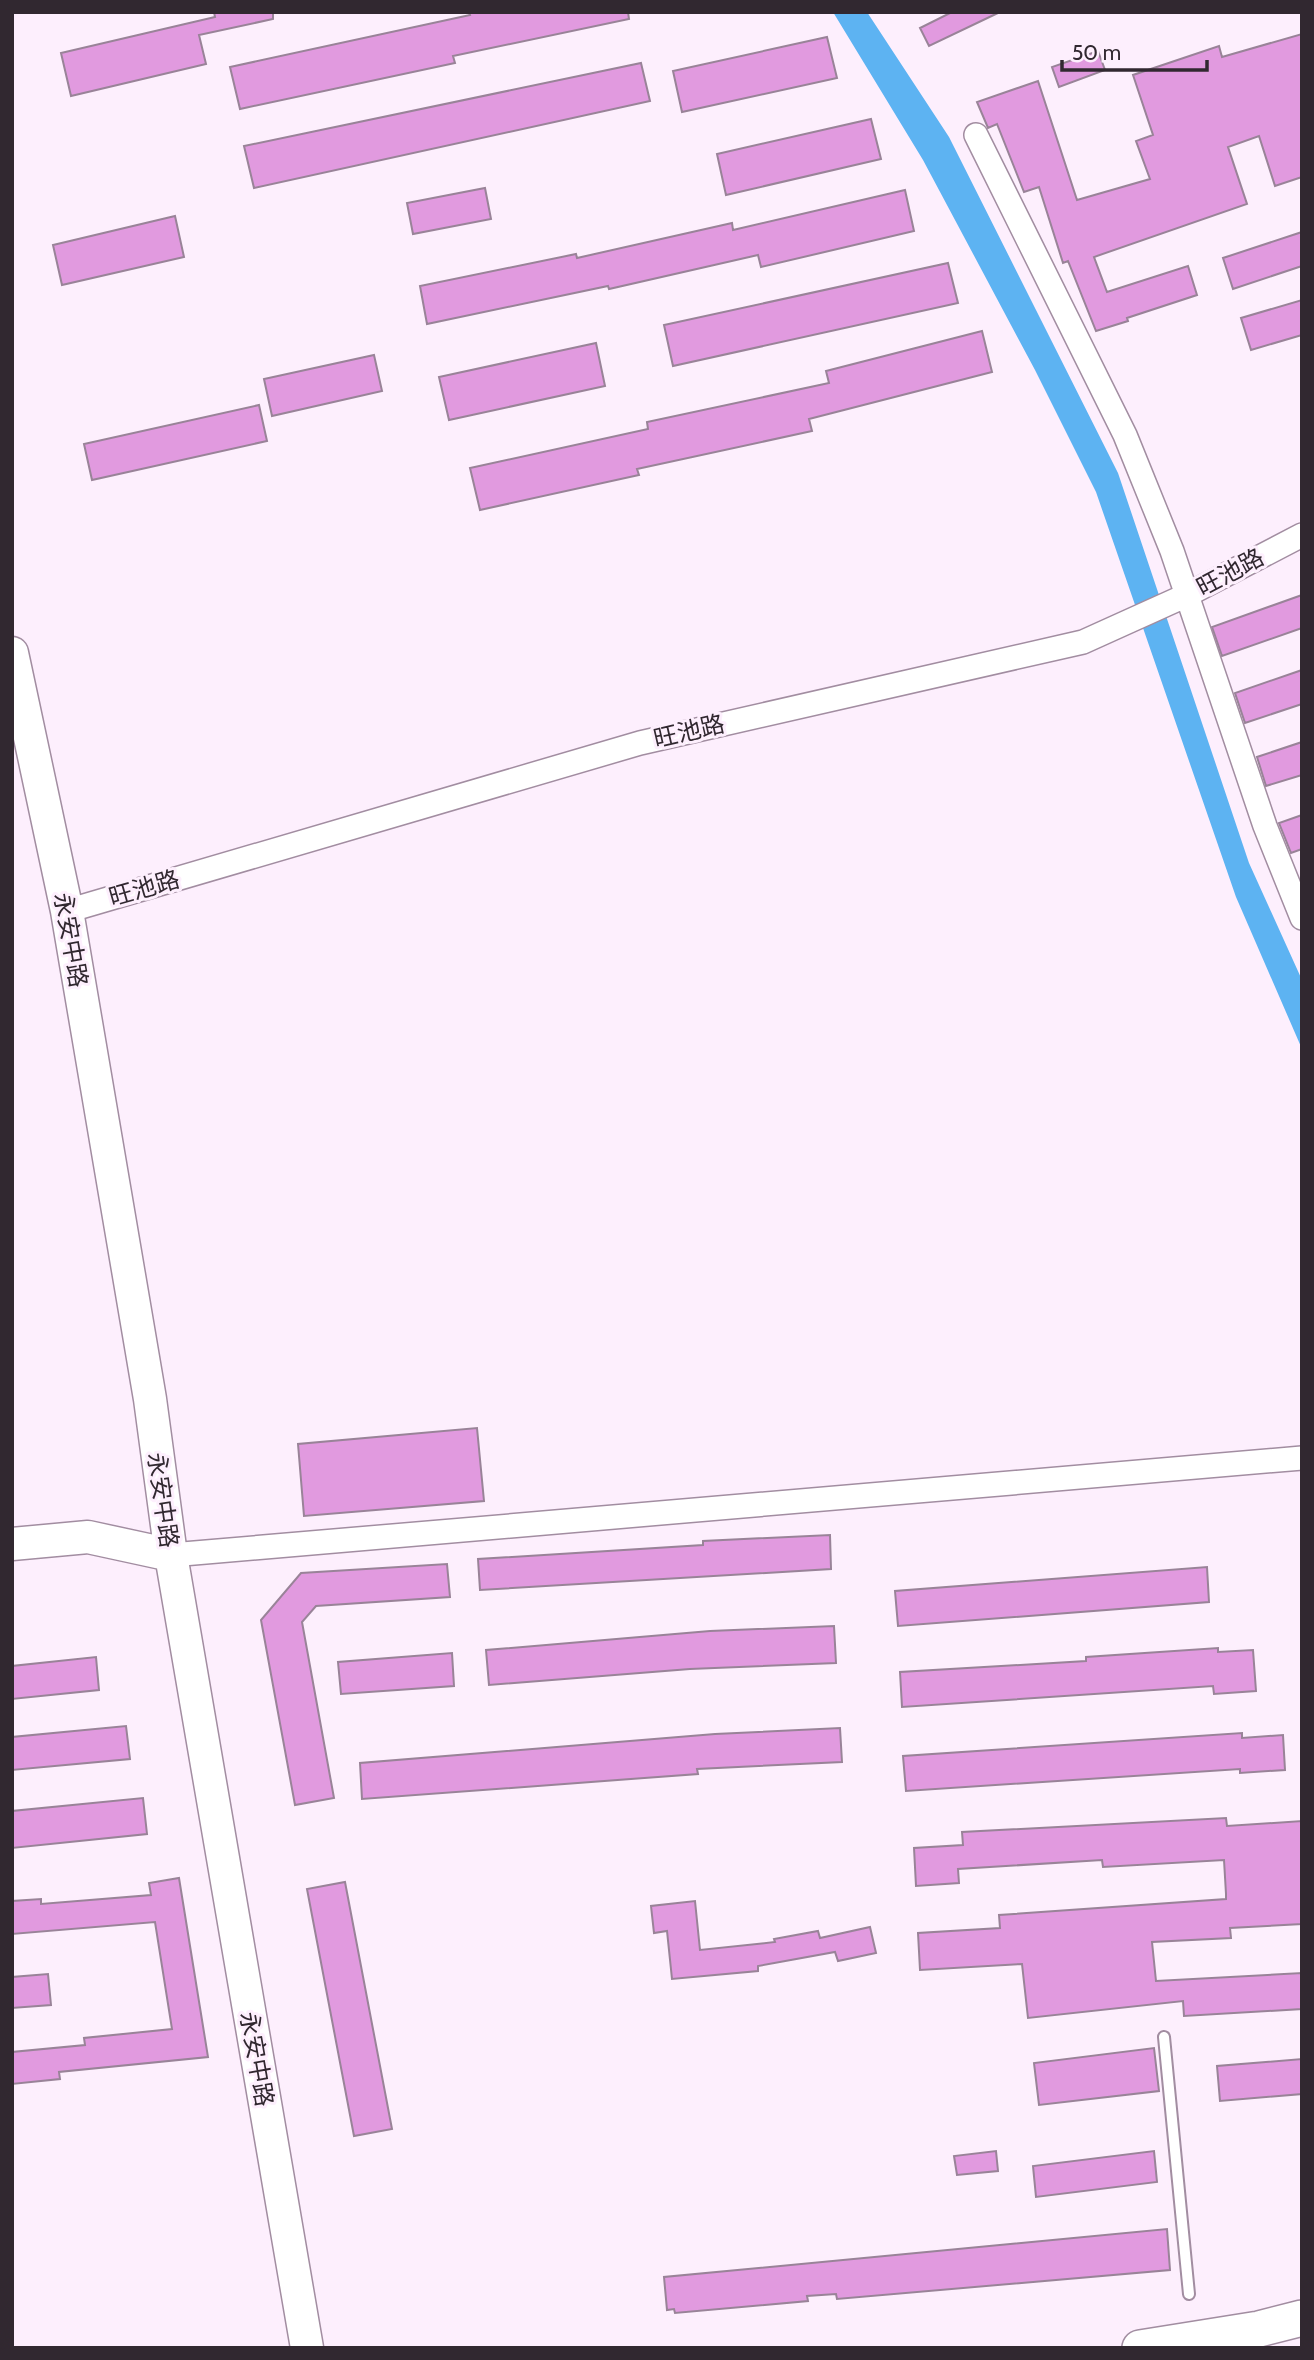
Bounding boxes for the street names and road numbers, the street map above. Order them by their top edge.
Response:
street label: 旺池路 [1191,542,1269,602]
street label: 旺池路 [651,709,727,753]
street label: 旺池路 [105,864,183,912]
street label: 永安中路 [48,890,94,990]
street label: 永安中路 [142,1450,184,1550]
street label: 永安中路 [234,2009,280,2109]

